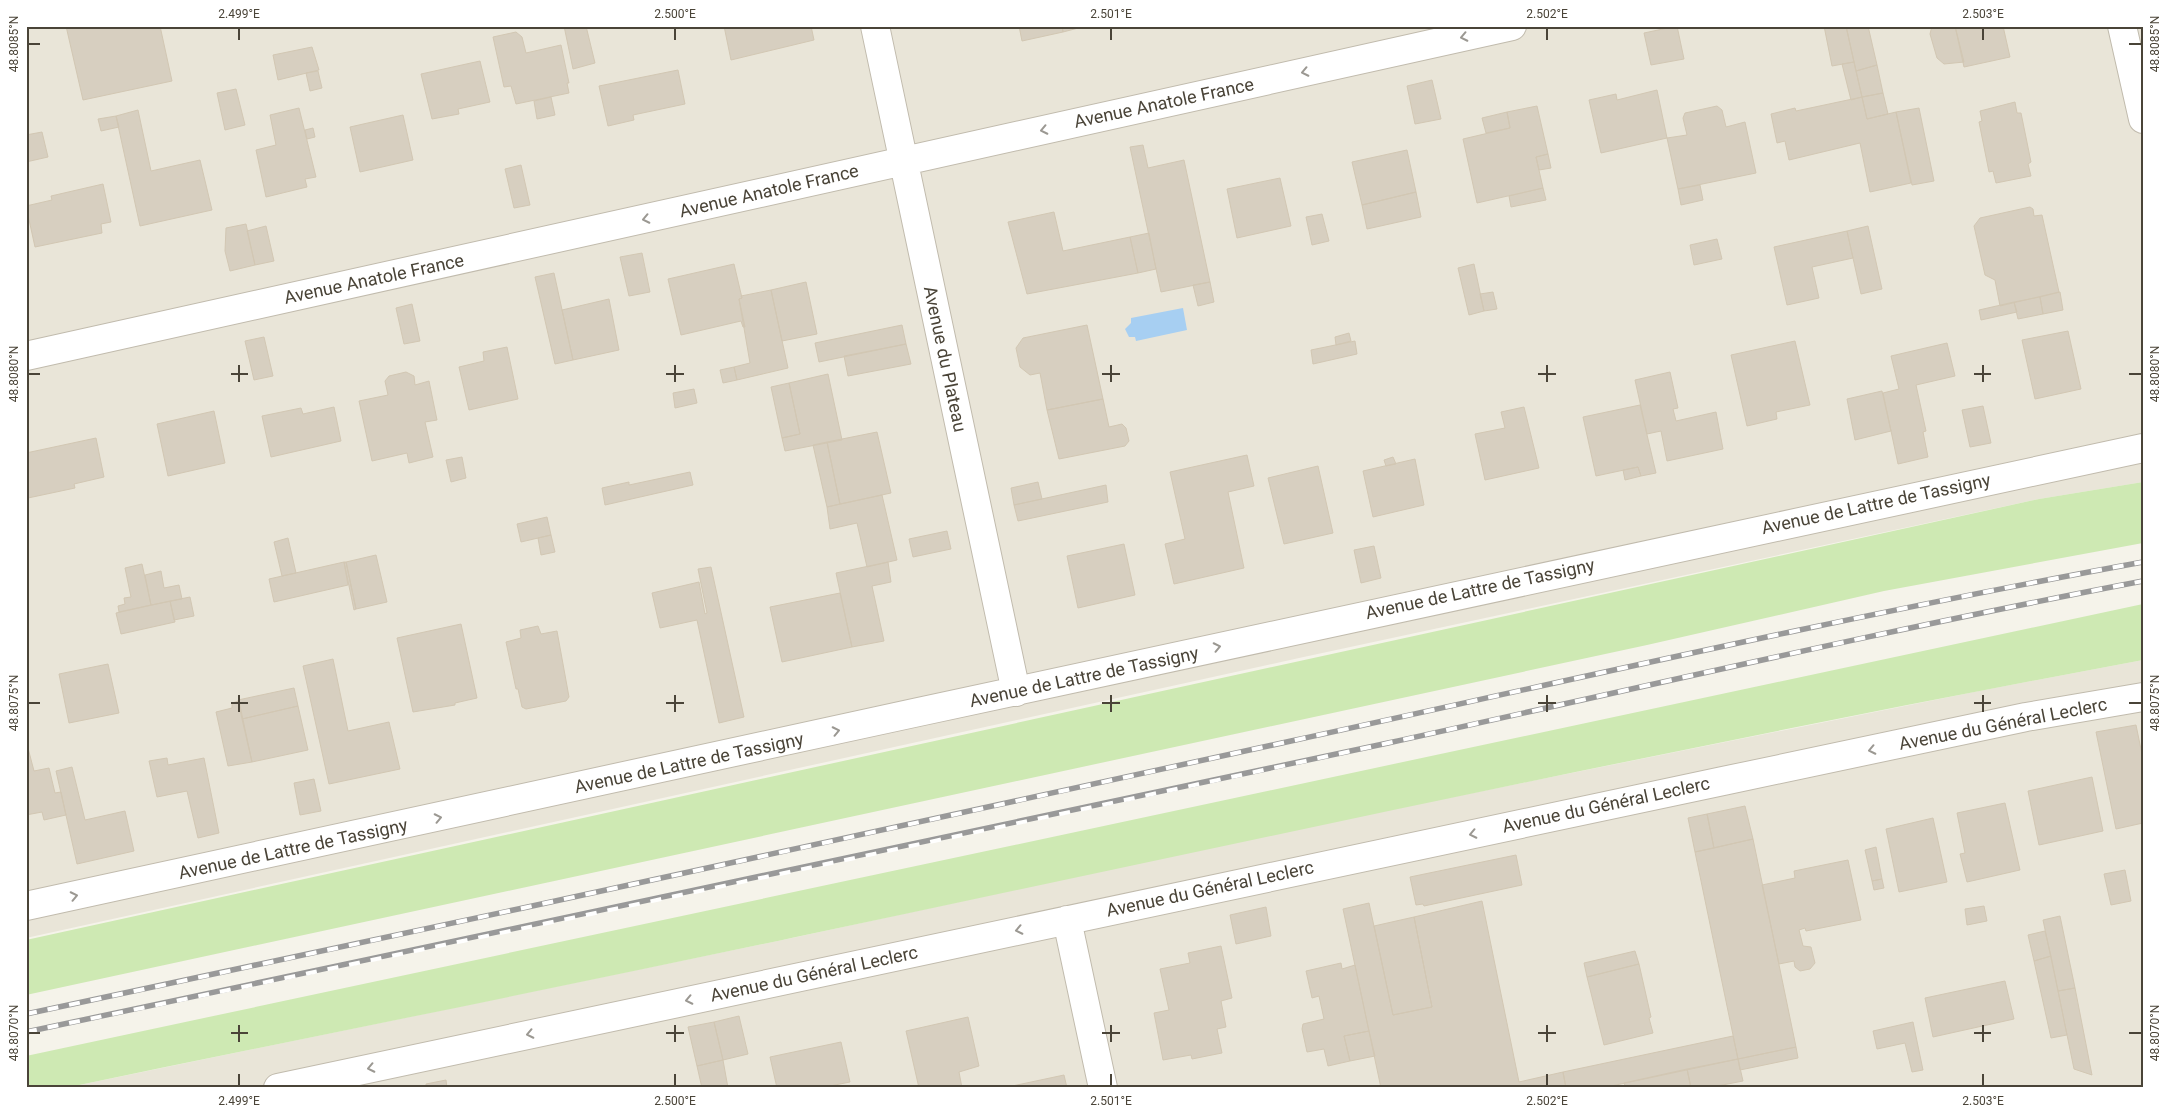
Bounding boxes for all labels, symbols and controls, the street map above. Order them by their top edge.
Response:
text: 2.499°E [218,7,260,21]
text: 2.500°E [654,7,696,21]
text: 2.501°E [1090,7,1132,21]
text: 2.502°E [1526,7,1568,21]
text: 2.503°E [1962,7,2004,21]
text: 48.8085°N [7,16,21,72]
text: 48.8085°N [2148,16,2162,72]
one-way arrow [1459,31,1468,42]
one-way arrow [1301,66,1310,77]
street label: Avenue Anatole France [1072,73,1256,132]
one-way arrow [1040,124,1049,135]
street label: Avenue Anatole France [677,160,861,221]
one-way arrow [642,213,651,224]
street label: Avenue Anatole France [282,249,466,308]
street label: Avenue du Plateau [920,284,971,434]
text: 48.8080°N [7,346,21,402]
text: 48.8080°N [2148,346,2162,402]
street label: Avenue de Lattre de Tassigny [1759,469,1993,538]
street label: Avenue de Lattre de Tassigny [1363,554,1597,623]
street label: Avenue de Lattre de Tassigny [967,642,1201,711]
one-way arrow [1213,642,1222,653]
text: 48.8075°N [7,675,21,731]
text: 48.8075°N [2148,675,2162,731]
street label: Avenue du Général Leclerc [1897,693,2109,754]
one-way arrow [832,726,841,737]
street label: Avenue de Lattre de Tassigny [572,728,806,797]
one-way arrow [1867,744,1876,754]
street label: Avenue du Général Leclerc [1500,772,1712,837]
one-way arrow [434,813,442,823]
street label: Avenue de Lattre de Tassigny [176,814,410,883]
one-way arrow [1468,828,1477,838]
street label: Avenue du Général Leclerc [1104,856,1316,921]
one-way arrow [69,891,78,902]
one-way arrow [1014,924,1023,935]
street label: Avenue du Général Leclerc [708,941,920,1006]
one-way arrow [684,994,693,1005]
text: 48.8070°N [7,1005,21,1061]
text: 48.8070°N [2148,1005,2162,1061]
one-way arrow [525,1028,534,1039]
one-way arrow [367,1062,375,1073]
text: 2.499°E [218,1094,260,1108]
text: 2.500°E [654,1094,696,1108]
text: 2.501°E [1090,1094,1132,1108]
text: 2.502°E [1526,1094,1568,1108]
text: 2.503°E [1962,1094,2004,1108]

